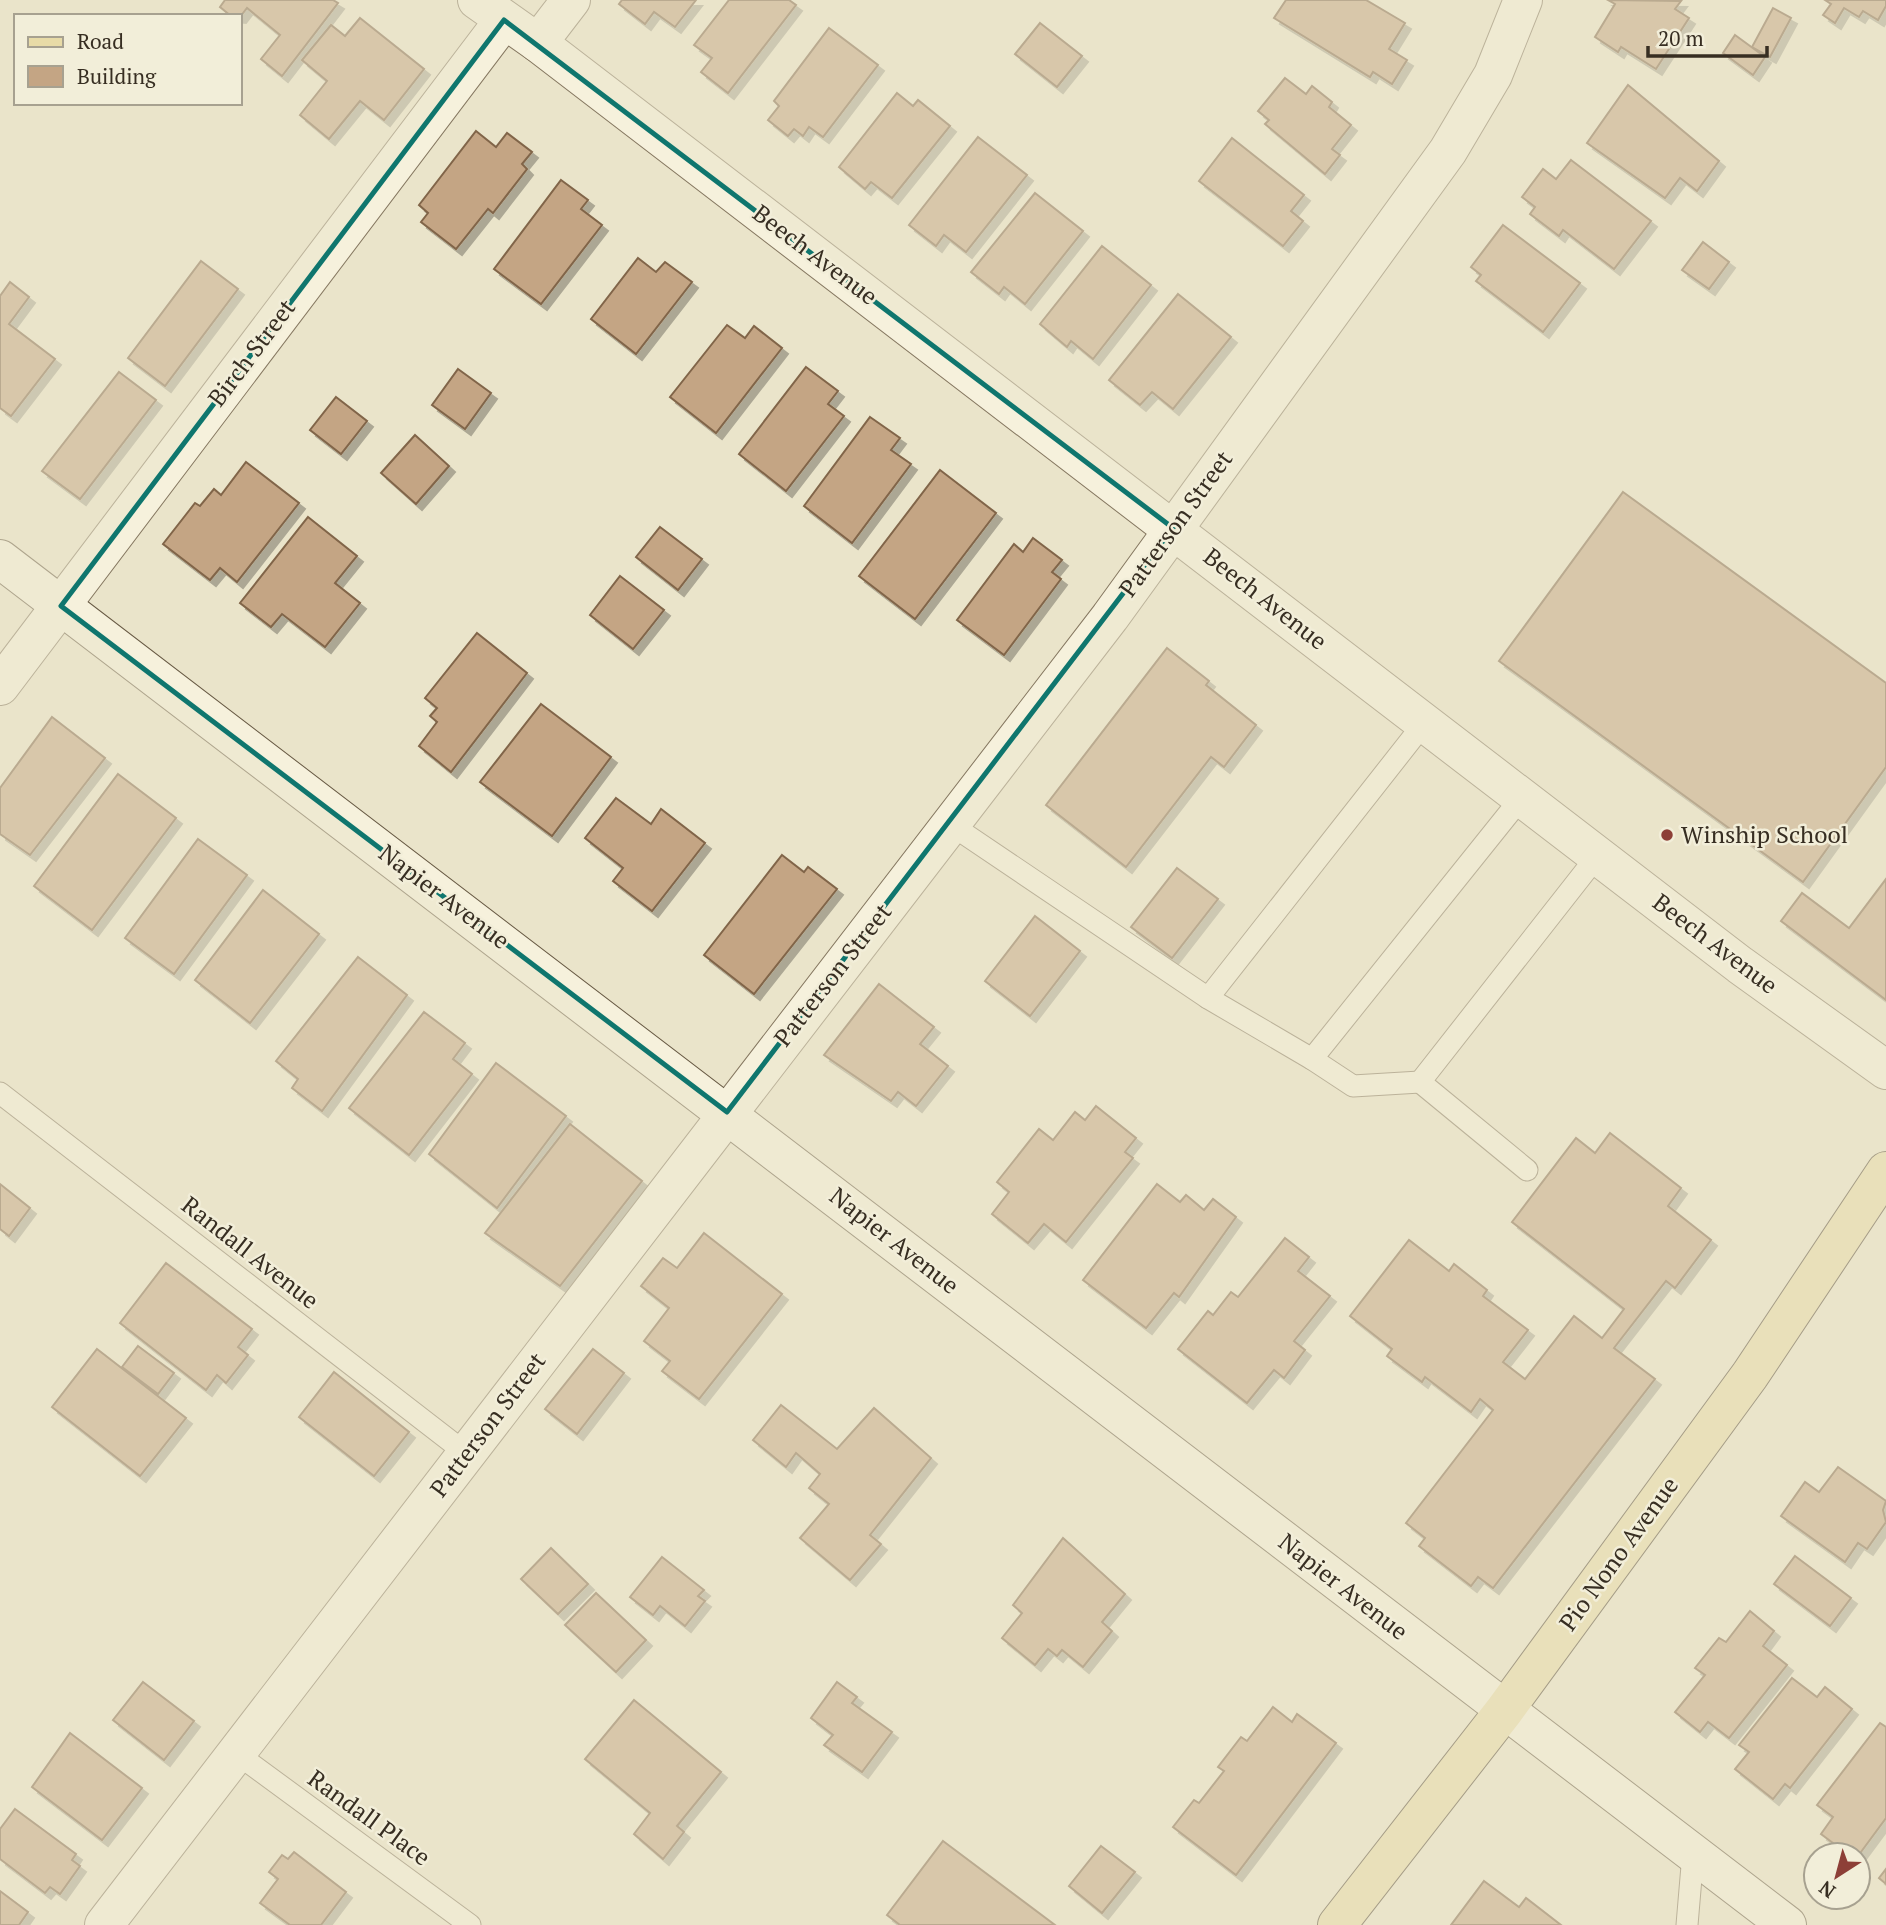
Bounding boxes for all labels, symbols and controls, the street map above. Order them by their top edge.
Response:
legend [14,14,242,105]
scale bar [1648,14,1767,58]
text: 20 m [1658,24,1704,52]
text: Road [77,27,124,55]
text: Building [77,62,157,90]
street label: Beech Avenue [747,197,884,312]
street label: Birch Street [200,292,302,412]
street label: Patterson Street [1111,444,1239,603]
street label: Beech Avenue [1197,540,1334,656]
place label: Winship School [1681,818,1848,850]
marker: Winship School [1659,827,1675,843]
street label: Napier Avenue [373,837,516,956]
street label: Beech Avenue [1647,886,1784,1001]
street label: Patterson Street [766,896,898,1053]
street label: Napier Avenue [823,1180,966,1301]
street label: Randall Avenue [176,1189,326,1316]
street label: Patterson Street [422,1346,552,1503]
street label: Pio Nono Avenue [1551,1470,1685,1637]
street label: Napier Avenue [1272,1526,1415,1647]
street label: Randall Place [302,1762,437,1872]
north arrow [1802,1841,1872,1911]
text: N [1813,1875,1840,1905]

